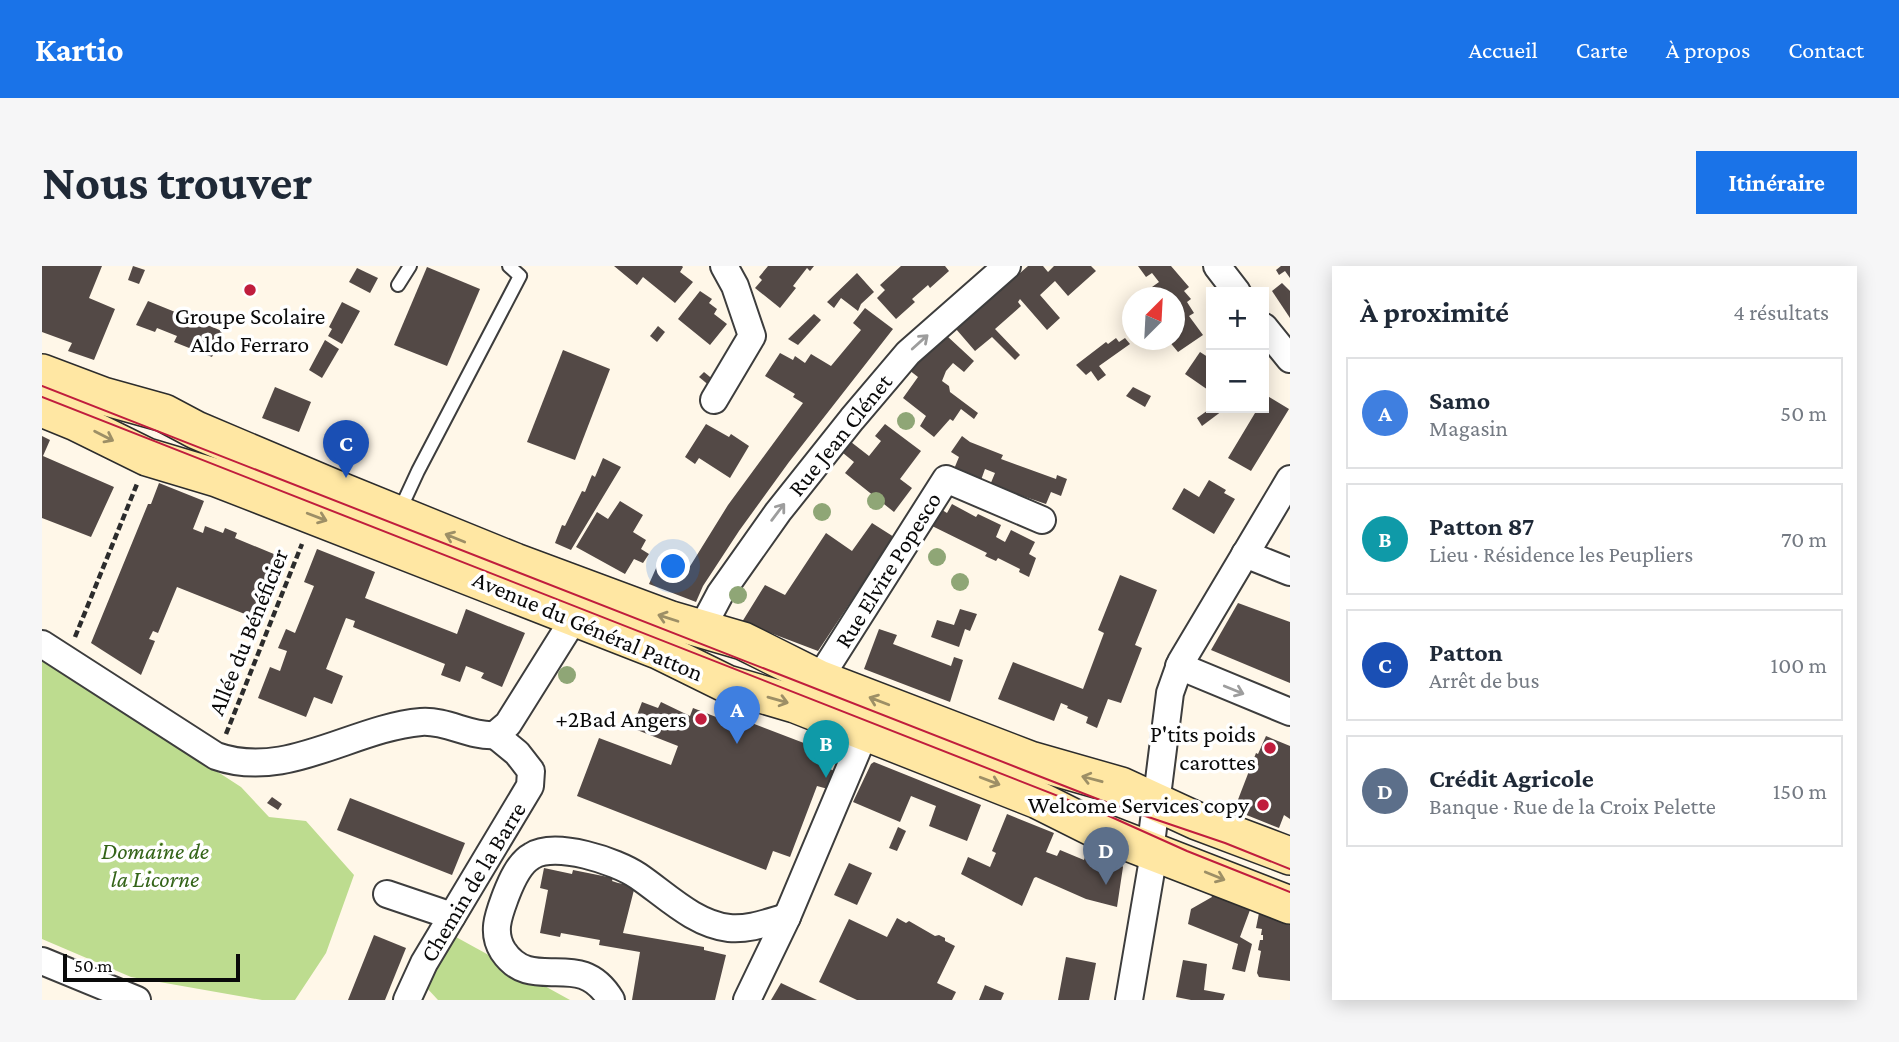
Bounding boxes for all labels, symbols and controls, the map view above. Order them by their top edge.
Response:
text: Kartio [35,31,124,68]
text: Accueil [1468,36,1538,63]
text: Carte [1576,36,1628,63]
text: À propos [1666,36,1750,63]
text: Contact [1788,36,1864,63]
button: Itinéraire [1696,151,1857,214]
text: Nous trouver [42,155,312,210]
marker: Groupe Scolaire Aldo Ferraro [242,282,258,298]
north arrow [1122,287,1185,350]
map controls [1206,287,1269,413]
button: + [1206,287,1269,350]
text: À proximité [1360,295,1509,328]
text: 4 résultats [1733,299,1829,325]
place label: Groupe Scolaire Aldo Ferraro [175,302,325,357]
one-way arrow [911,334,929,350]
button: − [1206,350,1269,413]
street label: Rue Jean Clénet [782,367,898,501]
text: Samo [1429,386,1490,415]
text: A [1378,400,1392,426]
text: 50 m [1780,400,1827,426]
text: Magasin [1429,415,1508,441]
pin: C [323,420,369,478]
one-way arrow [93,430,114,444]
street label: Rue Elvire Popesco [829,487,946,653]
one-way arrow [770,503,785,522]
one-way arrow [305,511,327,524]
text: Patton 87 [1429,512,1534,541]
text: B [1378,526,1392,552]
text: 70 m [1781,526,1827,552]
one-way arrow [444,530,466,543]
text: Lieu · Résidence les Peupliers [1429,541,1693,567]
street label: Allée du Bénéficier [202,544,293,719]
your location [656,549,690,583]
street label: Avenue du Général Patton [469,565,707,686]
one-way arrow [657,611,679,624]
text: Patton [1429,638,1503,667]
text: C [1378,652,1392,678]
text: 100 m [1771,652,1827,678]
text: Arrêt de bus [1429,667,1540,693]
one-way arrow [1223,684,1245,697]
pin: A [714,686,760,744]
one-way arrow [767,694,789,707]
one-way arrow [868,694,890,707]
place label: +2Bad Angers [555,705,687,732]
marker: +2Bad Angers [693,711,709,727]
pin: B [803,720,849,778]
place label: P'tits poids carottes [1150,720,1256,775]
marker: P'tits poids carottes [1262,740,1278,756]
text: Crédit Agricole [1429,764,1594,793]
one-way arrow [1082,772,1104,785]
one-way arrow [979,776,1001,789]
text: D [1377,778,1393,804]
text: 150 m [1773,778,1827,804]
place label: Welcome Services copy [1028,791,1250,818]
text: Banque · Rue de la Croix Pelette [1429,793,1716,819]
street label: Chemin de la Barre [414,797,531,966]
marker: Welcome Services copy [1255,797,1271,813]
pin: D [1083,827,1129,885]
park label: Domaine de la Licorne [101,837,209,892]
one-way arrow [1204,870,1226,883]
scale bar [63,951,240,983]
text: 50 m [74,955,113,976]

